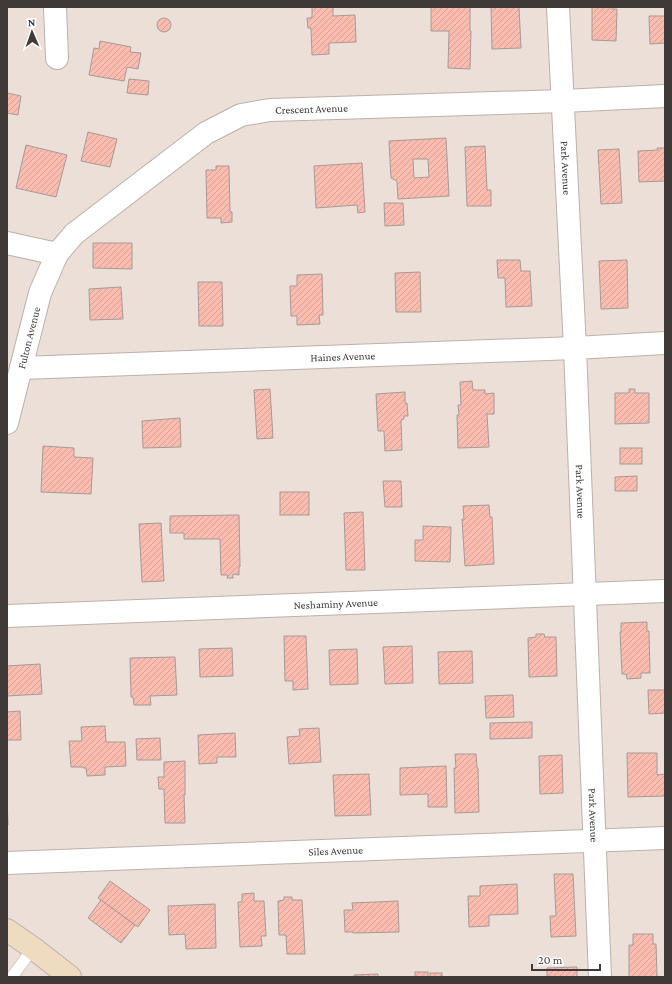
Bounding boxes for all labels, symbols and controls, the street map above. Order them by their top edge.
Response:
north arrow [12,12,52,52]
text: N [28,16,36,28]
street label: Crescent Avenue [275,102,348,116]
street label: Park Avenue [559,140,573,195]
street label: Fulton Avenue [15,305,42,370]
street label: Haines Avenue [310,349,376,364]
street label: Park Avenue [574,464,588,519]
street label: Neshaminy Avenue [293,596,378,611]
street label: Park Avenue [587,788,601,843]
street label: Siles Avenue [308,843,363,858]
scale bar [532,946,600,972]
text: 20 m [538,953,563,967]

